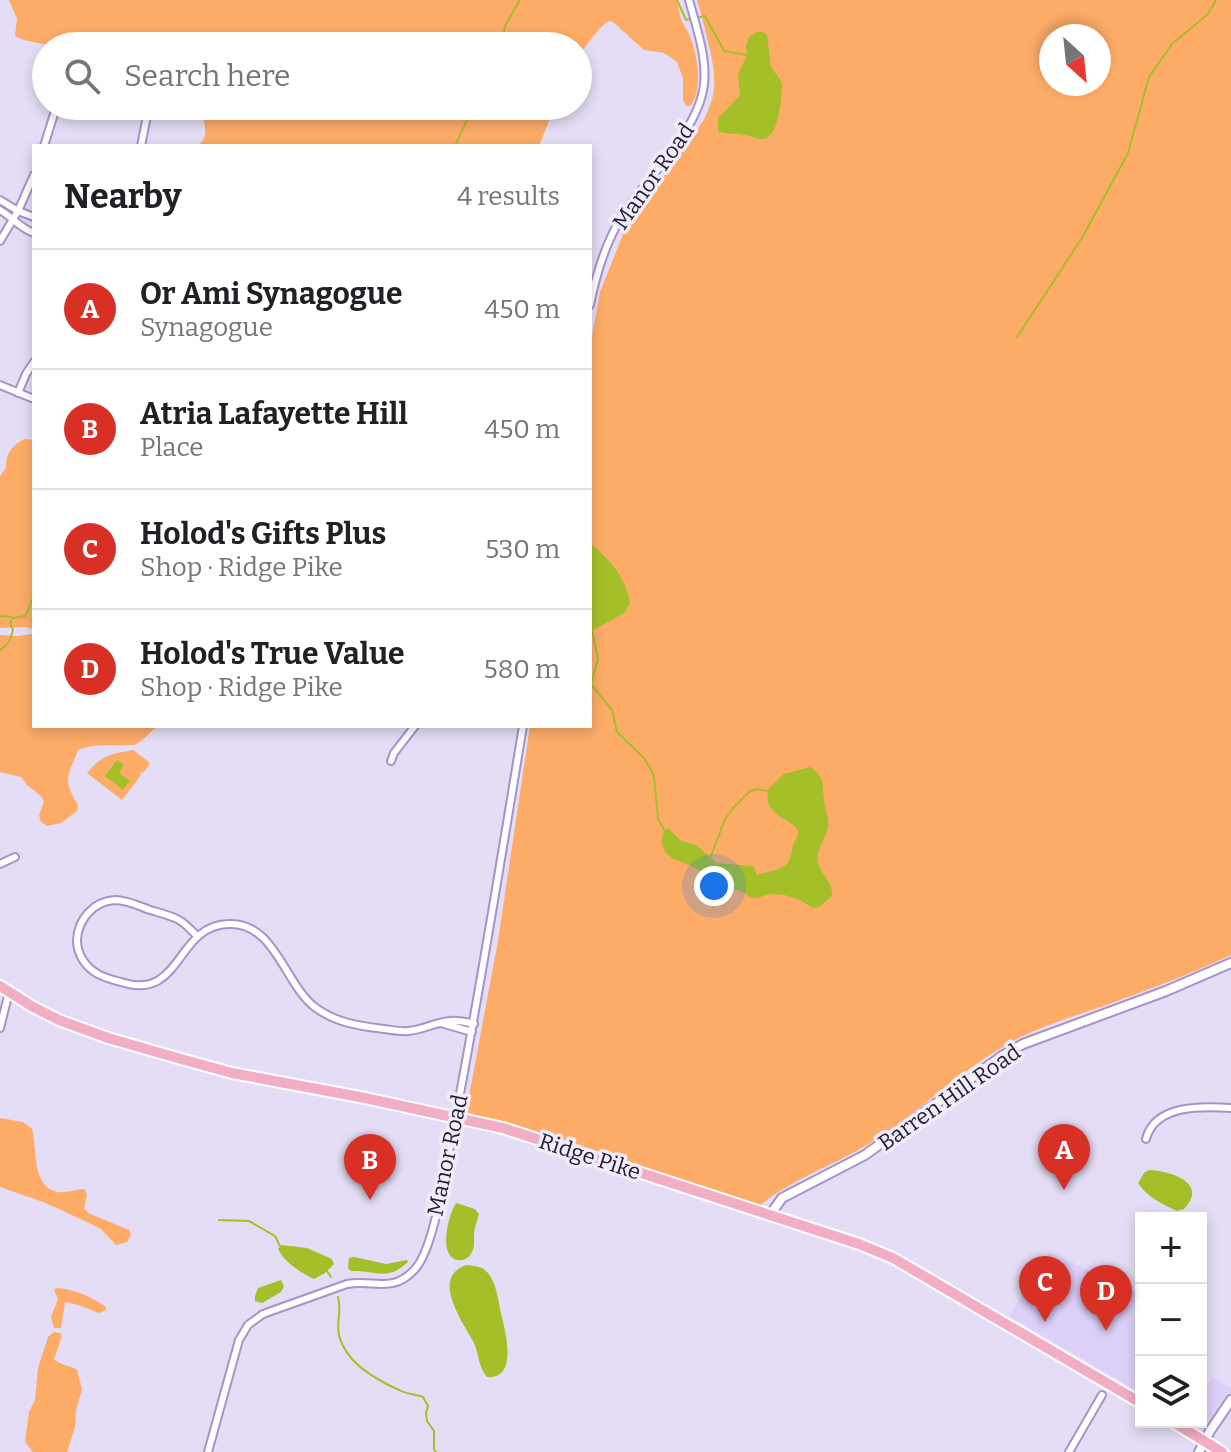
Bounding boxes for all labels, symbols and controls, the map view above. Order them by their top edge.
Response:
north arrow [1039,24,1111,96]
search box [32,32,592,120]
icon: search [60,54,104,98]
text: Search here [124,58,291,94]
street label: Manor Road [607,118,700,235]
text: Nearby [64,176,182,217]
text: 4 results [457,181,560,212]
text: Or Ami Synagogue [140,276,402,312]
text: A [81,294,99,325]
text: 450 m [484,294,560,325]
text: Synagogue [140,312,273,343]
text: Atria Lafayette Hill [140,396,408,432]
text: B [82,414,98,445]
text: 450 m [484,414,560,445]
text: Place [140,432,204,463]
text: Holod's Gifts Plus [140,516,386,552]
text: C [82,534,98,565]
text: 530 m [485,534,560,565]
text: Shop · Ridge Pike [140,552,343,583]
text: Holod's True Value [140,636,405,672]
text: D [81,654,99,685]
text: 580 m [484,654,560,685]
text: Shop · Ridge Pike [140,672,343,703]
your location [694,866,734,906]
street label: Barren Hill Road [873,1038,1026,1157]
street label: Manor Road [421,1092,474,1218]
pin: A [1038,1124,1090,1190]
street label: Ridge Pike [536,1127,644,1186]
pin: B [344,1134,396,1200]
map controls [1135,1212,1207,1428]
button: + [1135,1212,1207,1284]
pin: C [1019,1256,1071,1322]
pin: D [1080,1265,1132,1331]
button: − [1135,1284,1207,1356]
button: layers [1135,1356,1207,1428]

